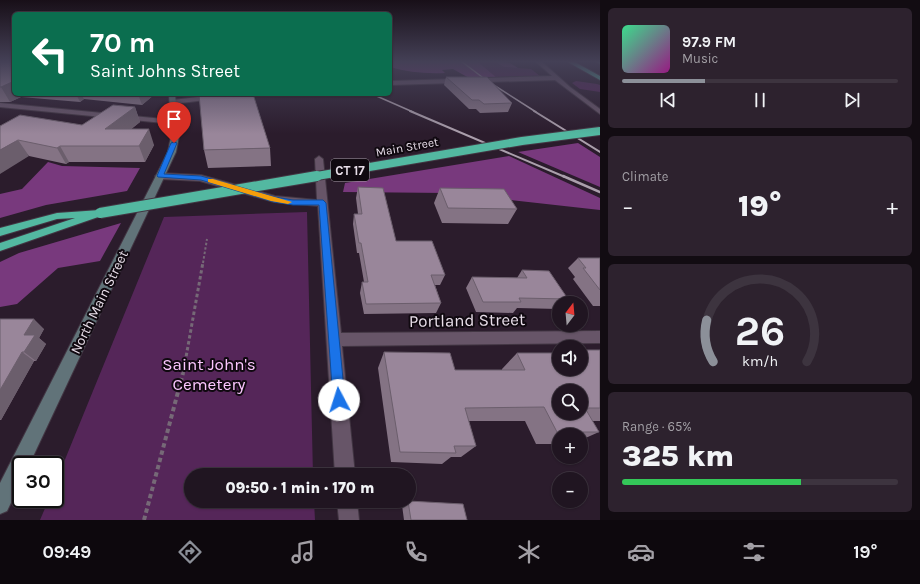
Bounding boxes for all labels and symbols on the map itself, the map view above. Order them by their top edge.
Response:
pin [157,102,191,143]
street label: Main Street [375,135,440,159]
road number: CT 17 [331,159,369,181]
street label: North Main Street [67,248,132,357]
north arrow [552,296,588,332]
street label: Portland Street [409,309,525,331]
park label: Saint John's Cemetery [162,354,256,394]
position arrow [318,379,360,421]
speed limit sign: 30 [12,456,64,508]

